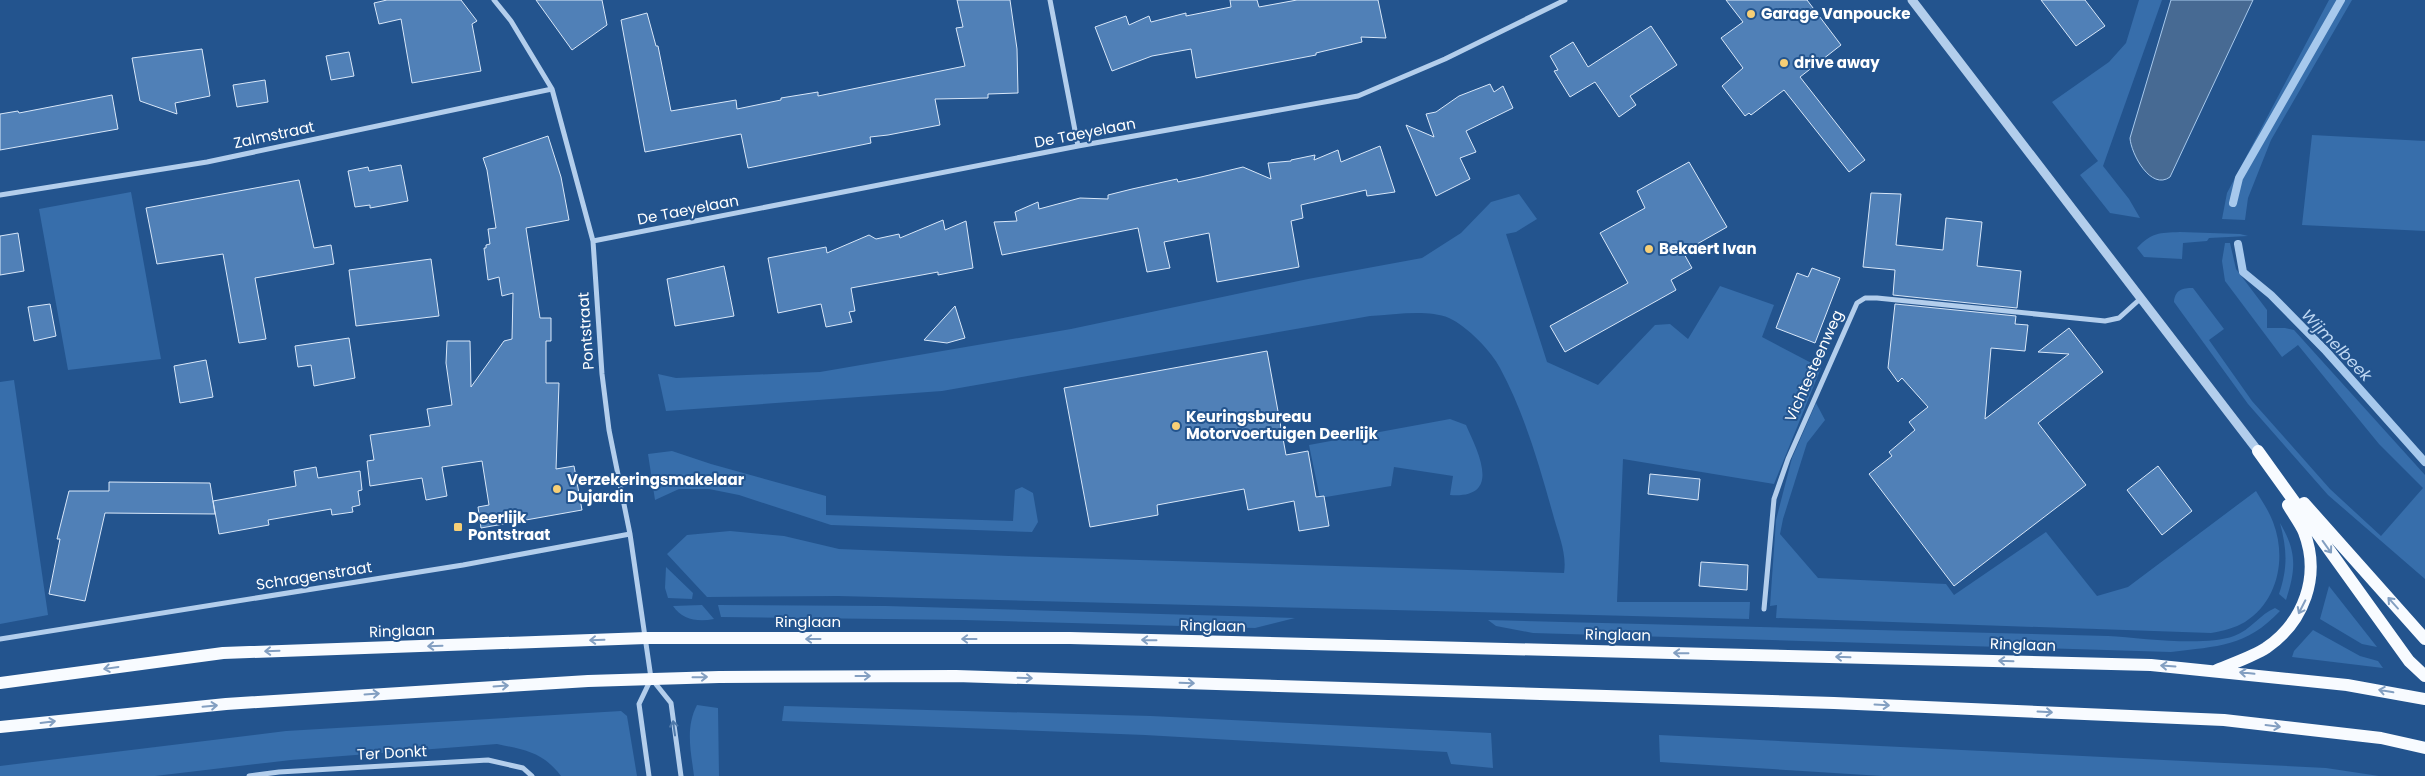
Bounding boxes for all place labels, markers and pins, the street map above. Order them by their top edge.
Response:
place label: Garage Vanpoucke [1761,3,1911,24]
marker: Garage Vanpoucke [1745,8,1757,20]
place label: drive away [1794,52,1880,73]
marker: drive away [1778,57,1790,69]
place label: Bekaert Ivan [1659,238,1757,259]
marker: Bekaert Ivan [1643,243,1655,255]
place label: Keuringsbureau Motorvoertuigen Deerlijk [1186,406,1378,444]
marker: Keuringsbureau Motorvoertuigen Deerlijk [1170,420,1182,432]
place label: Verzekeringsmakelaar Dujardin [567,469,745,507]
marker: Verzekeringsmakelaar Dujardin [551,483,563,495]
place label: Deerlijk Pontstraat [468,507,550,545]
marker: Deerlijk Pontstraat [452,521,464,533]

